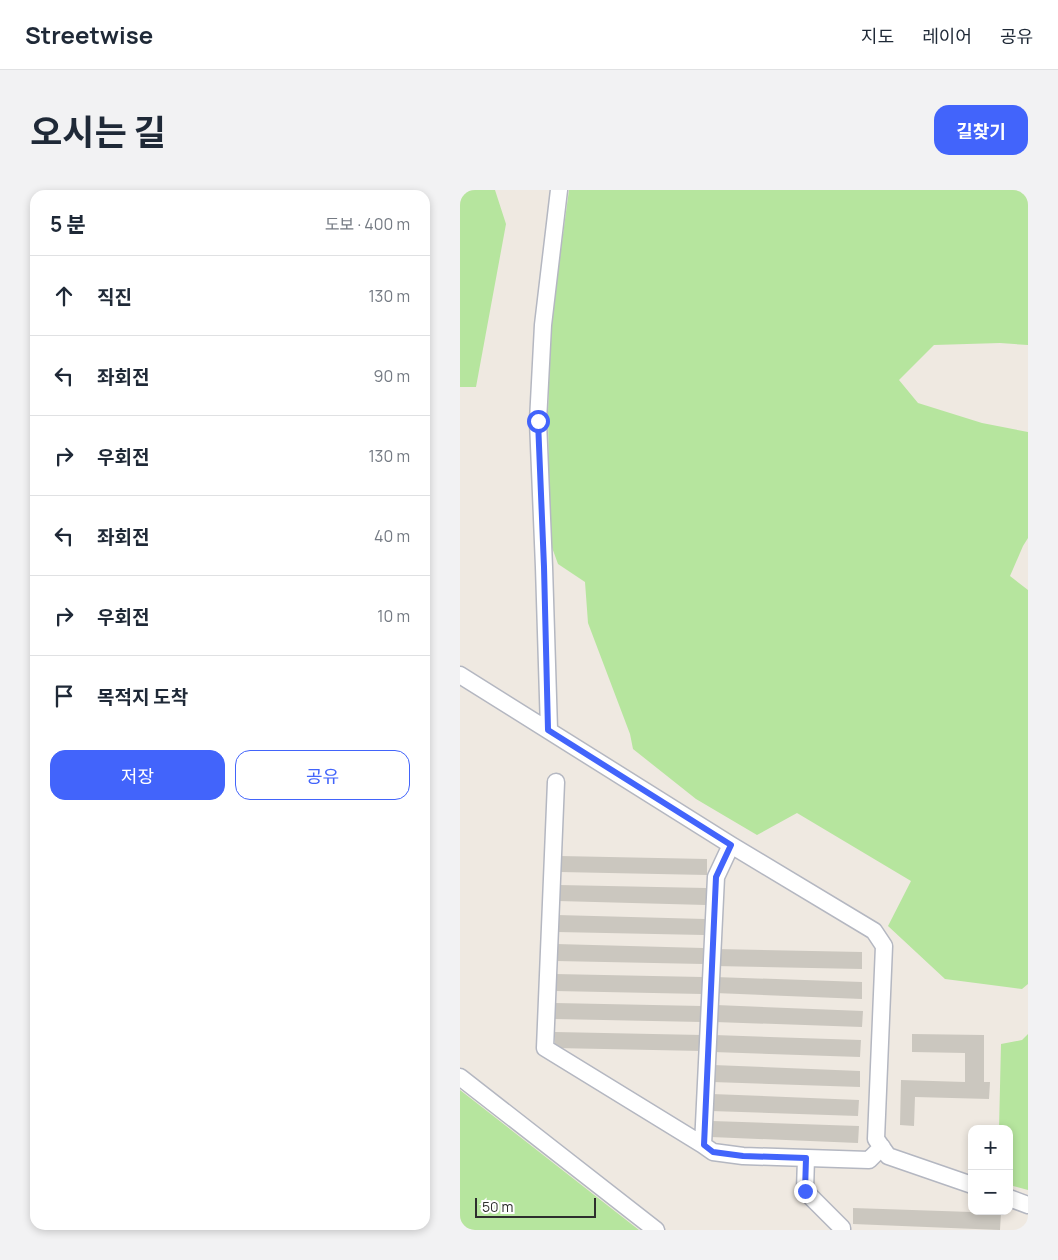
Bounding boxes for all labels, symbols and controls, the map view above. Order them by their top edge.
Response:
text: Streetwise [25,18,153,51]
text: 지도 [861,24,894,48]
text: 레이어 [922,24,972,48]
text: 공유 [1000,24,1033,48]
button: 길찾기 [934,105,1028,155]
text: 오시는 길 [30,108,166,156]
text: 5 분 [50,210,86,238]
text: 도보 · 400 m [325,213,410,235]
icon: ahead [50,282,78,310]
text: 직진 [97,284,132,310]
text: 130 m [368,285,410,307]
icon: left [50,362,78,390]
text: 좌회전 [97,364,149,390]
text: 90 m [374,365,410,387]
route start [527,410,550,433]
icon: right [50,442,78,470]
text: 우회전 [97,444,149,470]
text: 130 m [368,445,410,467]
icon: left [50,522,78,550]
text: 좌회전 [97,524,149,550]
text: 40 m [374,525,410,547]
icon: right [50,602,78,630]
text: 우회전 [97,604,149,630]
text: 10 m [377,605,410,627]
icon: arrive [50,682,78,710]
text: 목적지 도착 [97,684,188,710]
button: 저장 [50,750,225,800]
button: 공유 [235,750,410,800]
map controls [968,1125,1013,1215]
button: + [968,1125,1013,1170]
button: − [968,1170,1013,1215]
route end [794,1180,817,1203]
scale bar [475,1195,596,1218]
text: 50 m [482,1197,513,1216]

